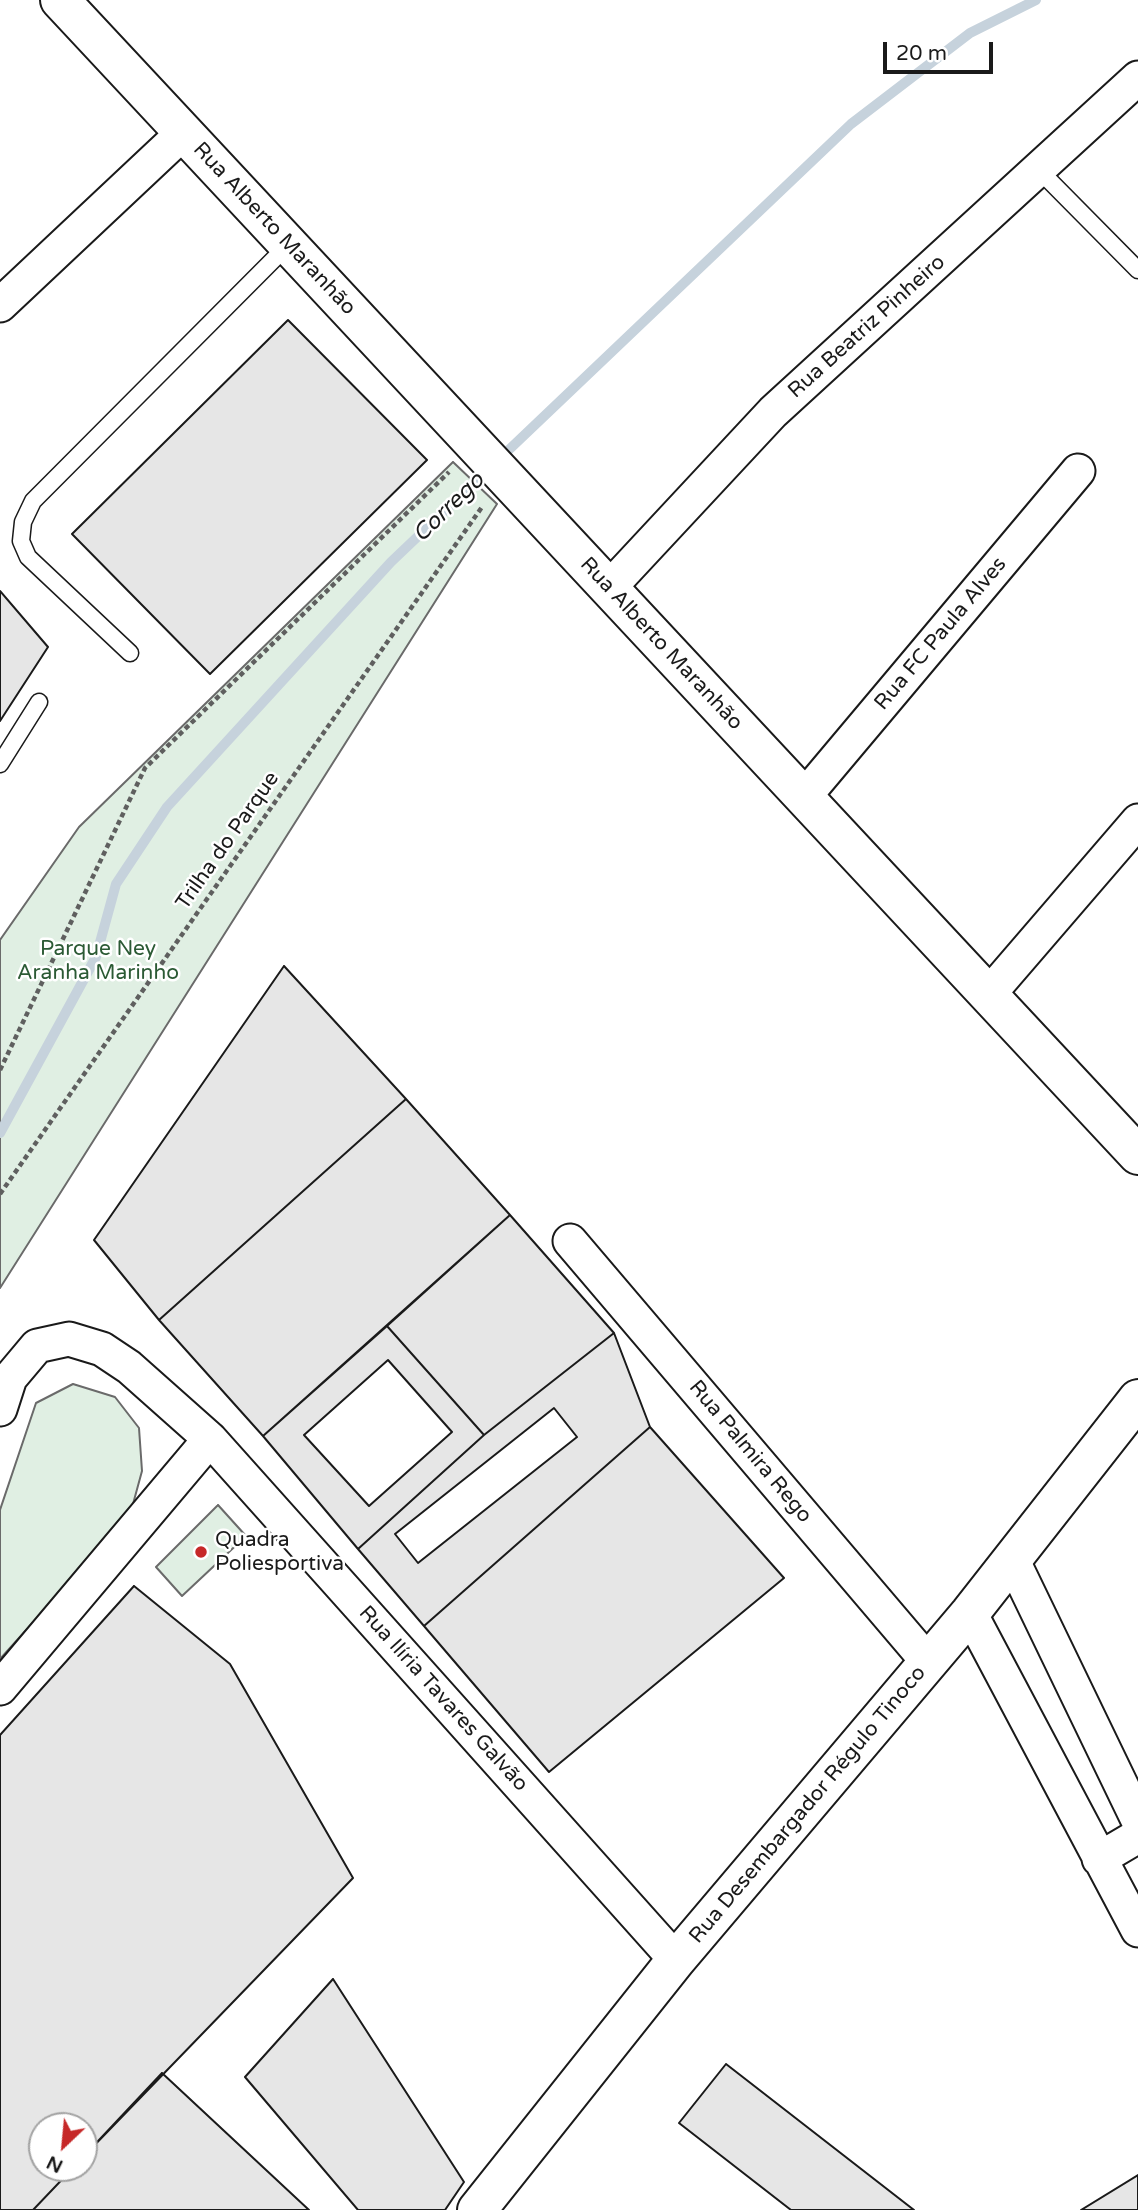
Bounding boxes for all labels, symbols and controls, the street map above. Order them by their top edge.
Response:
scale bar [886,28,996,72]
text: 20 m [896,41,947,66]
street label: Rua Alberto Maranhão [187,137,361,321]
street label: Rua Beatriz Pinheiro [783,250,951,404]
water label: Corrego [408,467,490,549]
street label: Rua Alberto Maranhão [574,552,748,736]
street label: Rua FC Paula Alves [870,552,1012,716]
street label: Trilha do Parque [171,767,285,915]
park label: Parque Ney Aranha Marinho [17,936,179,986]
street label: Rua Palmira Rego [683,1376,817,1528]
place label: Quadra Poliesportiva [215,1527,344,1577]
marker: Quadra Poliesportiva [193,1544,209,1560]
street label: Rua Ilíria Tavares Galvão [353,1601,533,1797]
street label: Rua Desembargador Régulo Tinoco [684,1661,932,1949]
north arrow [28,2112,98,2182]
text: N [43,2151,66,2177]

